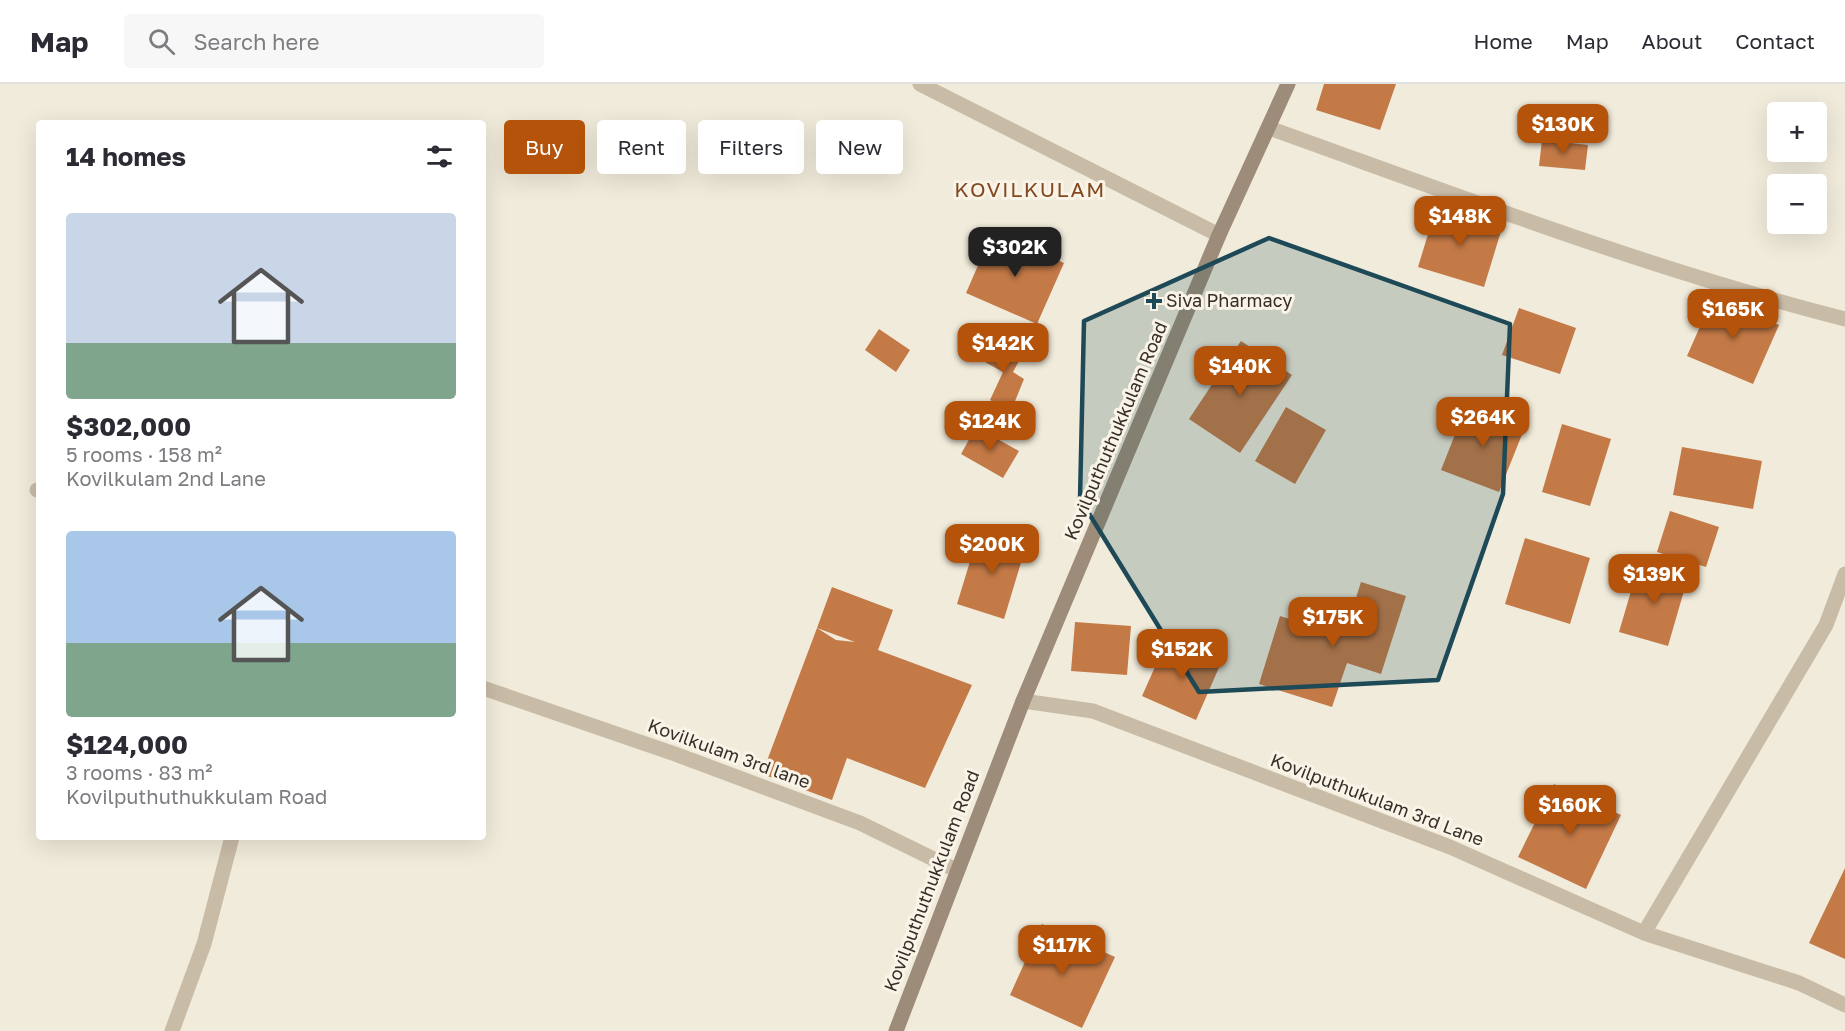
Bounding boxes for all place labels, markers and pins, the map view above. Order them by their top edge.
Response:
pin: $130K [1521,104,1605,155]
pin: $148K [1418,196,1502,247]
pin: $302K [973,227,1057,278]
place label: Siva Pharmacy [1166,289,1292,311]
pin: $165K [1691,289,1775,340]
marker: Siva Pharmacy [1147,294,1161,308]
pin: $142K [961,323,1045,374]
pin: $140K [1198,346,1282,397]
pin: $264K [1441,397,1525,448]
pin: $124K [948,401,1032,452]
pin: $200K [950,524,1034,575]
pin: $139K [1612,554,1696,605]
pin: $175K [1291,597,1375,648]
pin: $152K [1140,629,1224,680]
pin: $160K [1528,785,1612,836]
pin: $117K [1020,925,1104,976]

